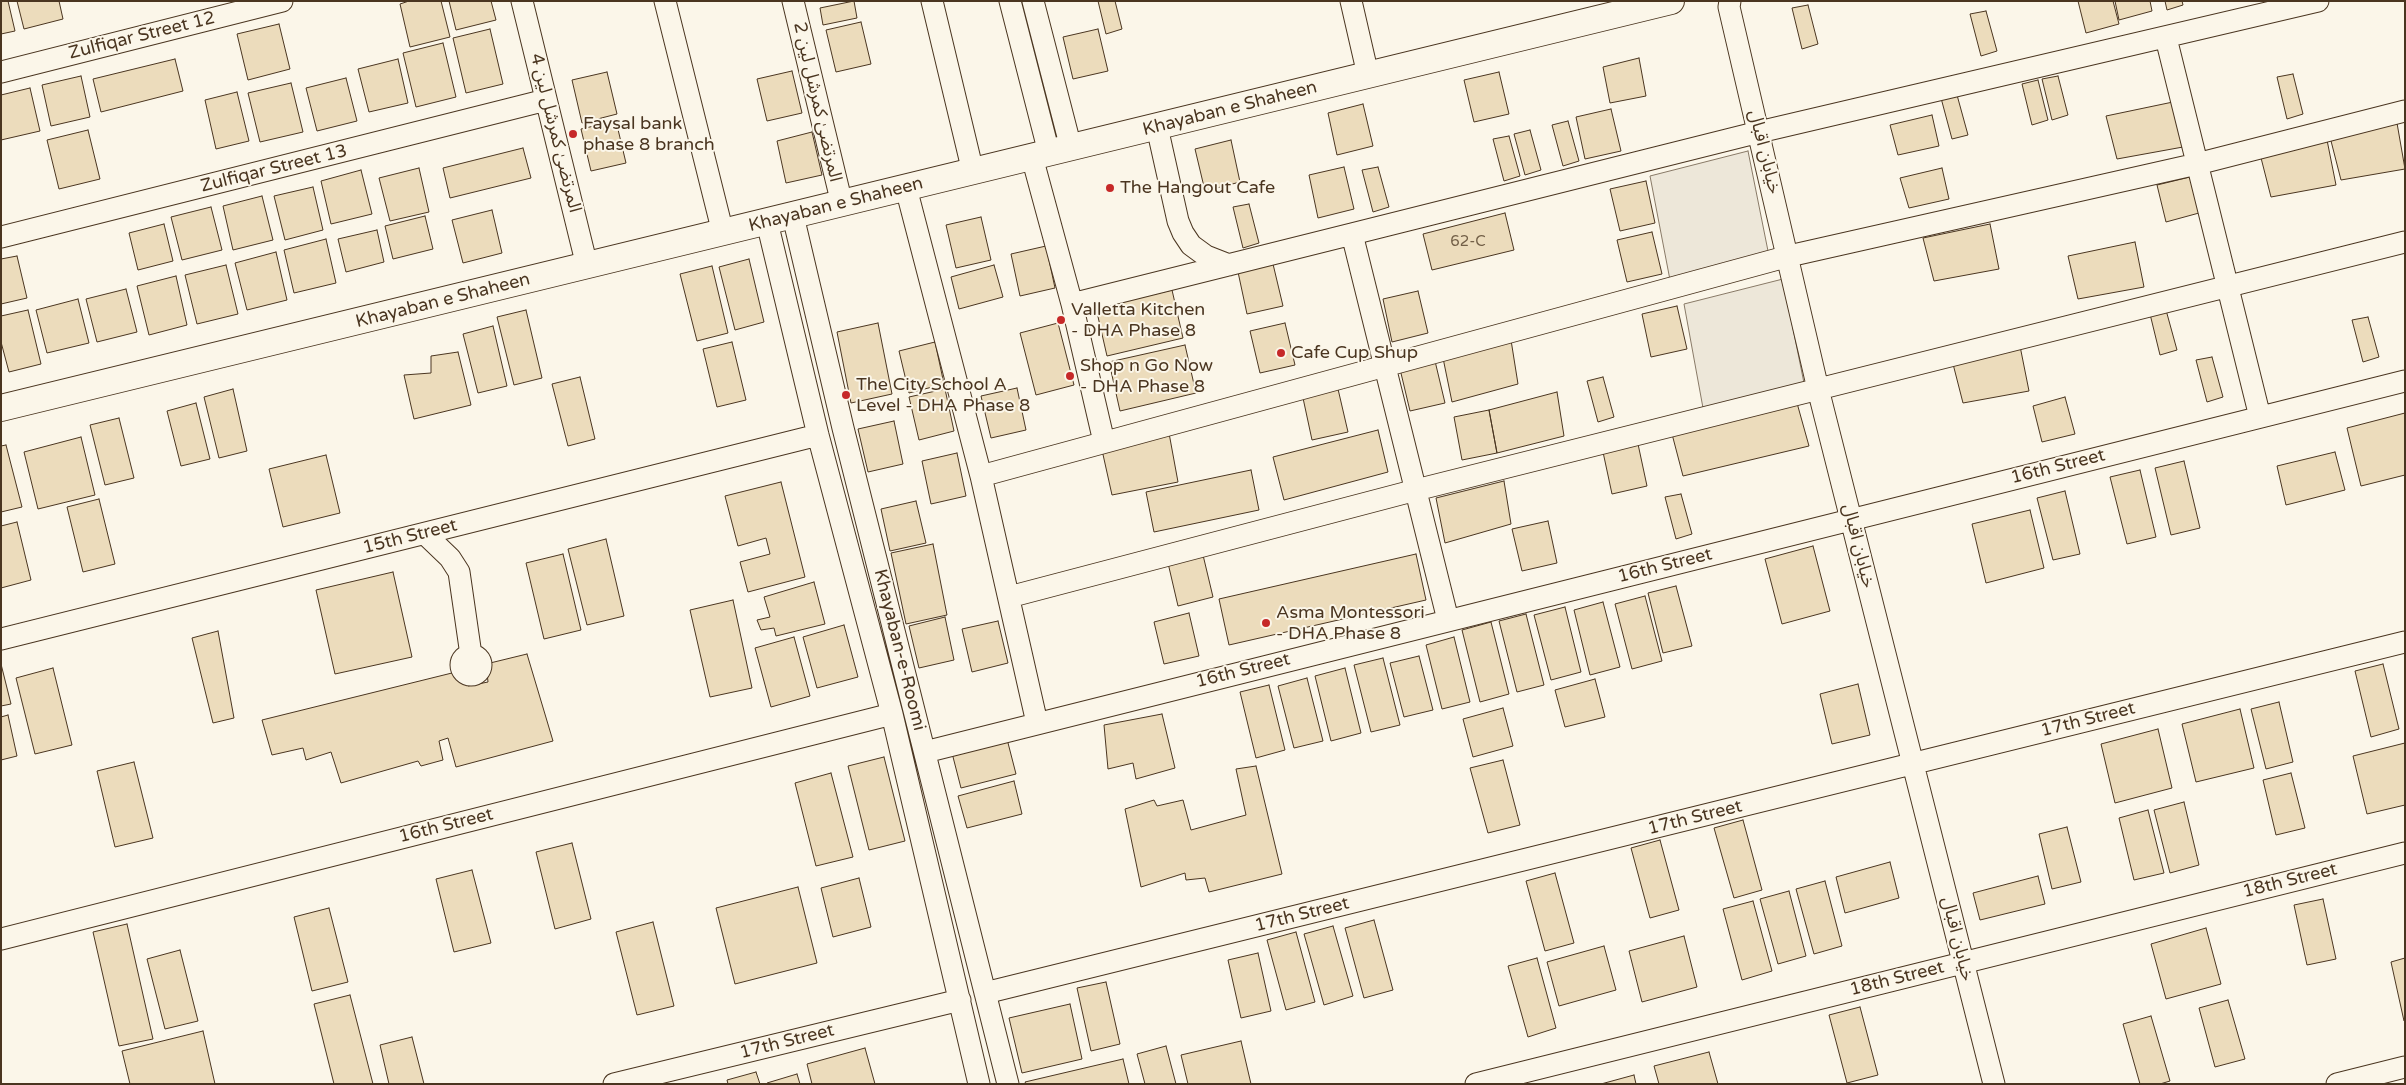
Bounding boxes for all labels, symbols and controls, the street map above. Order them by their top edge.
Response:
street label: Zulfiqar Street 12 [67,7,217,65]
street label: المرتضیٰ کمرشل لین 2 [788,20,846,184]
street label: المرتضیٰ کمرشل لین 4 [525,51,585,215]
street label: Khayaban e Shaheen [1141,77,1319,141]
street label: خیابان اقبال [1743,108,1785,196]
place label: Faysal bank phase 8 branch [583,113,715,156]
marker: Faysal bank phase 8 branch [567,128,579,140]
street label: Zulfiqar Street 13 [199,140,349,198]
street label: Khayaban e Shaheen [747,173,925,237]
place label: The Hangout Cafe [1120,177,1275,199]
marker: The Hangout Cafe [1104,182,1116,194]
house number: 62-C [1450,233,1486,251]
street label: Khayaban e Shaheen [354,269,532,333]
place label: Valletta Kitchen - DHA Phase 8 [1071,299,1205,342]
marker: Valletta Kitchen - DHA Phase 8 [1055,314,1067,326]
place label: Cafe Cup Shup [1291,342,1418,364]
marker: Cafe Cup Shup [1275,347,1287,359]
place label: Shop n Go Now - DHA Phase 8 [1080,355,1213,398]
marker: Shop n Go Now - DHA Phase 8 [1064,370,1076,382]
place label: The City School A Level - DHA Phase 8 [856,374,1030,416]
marker: The City School A Level - DHA Phase 8 [840,389,852,401]
street label: 16th Street [2009,445,2107,489]
street label: خیابان اقبال [1837,502,1879,590]
street label: 15th Street [361,515,459,559]
street label: 16th Street [1616,544,1714,588]
street label: Khayaban-e-Roomi [868,567,930,733]
place label: Asma Montessori - DHA Phase 8 [1276,602,1425,644]
marker: Asma Montessori - DHA Phase 8 [1260,617,1272,629]
street label: 16th Street [1194,649,1292,693]
street label: 17th Street [2039,698,2137,742]
street label: 17th Street [1646,796,1744,840]
street label: 16th Street [397,804,495,848]
street label: 18th Street [2241,859,2339,903]
street label: 17th Street [1253,893,1351,937]
street label: خیابان اقبال [1936,895,1978,983]
street label: 18th Street [1848,957,1946,1001]
street label: 17th Street [738,1020,836,1064]

